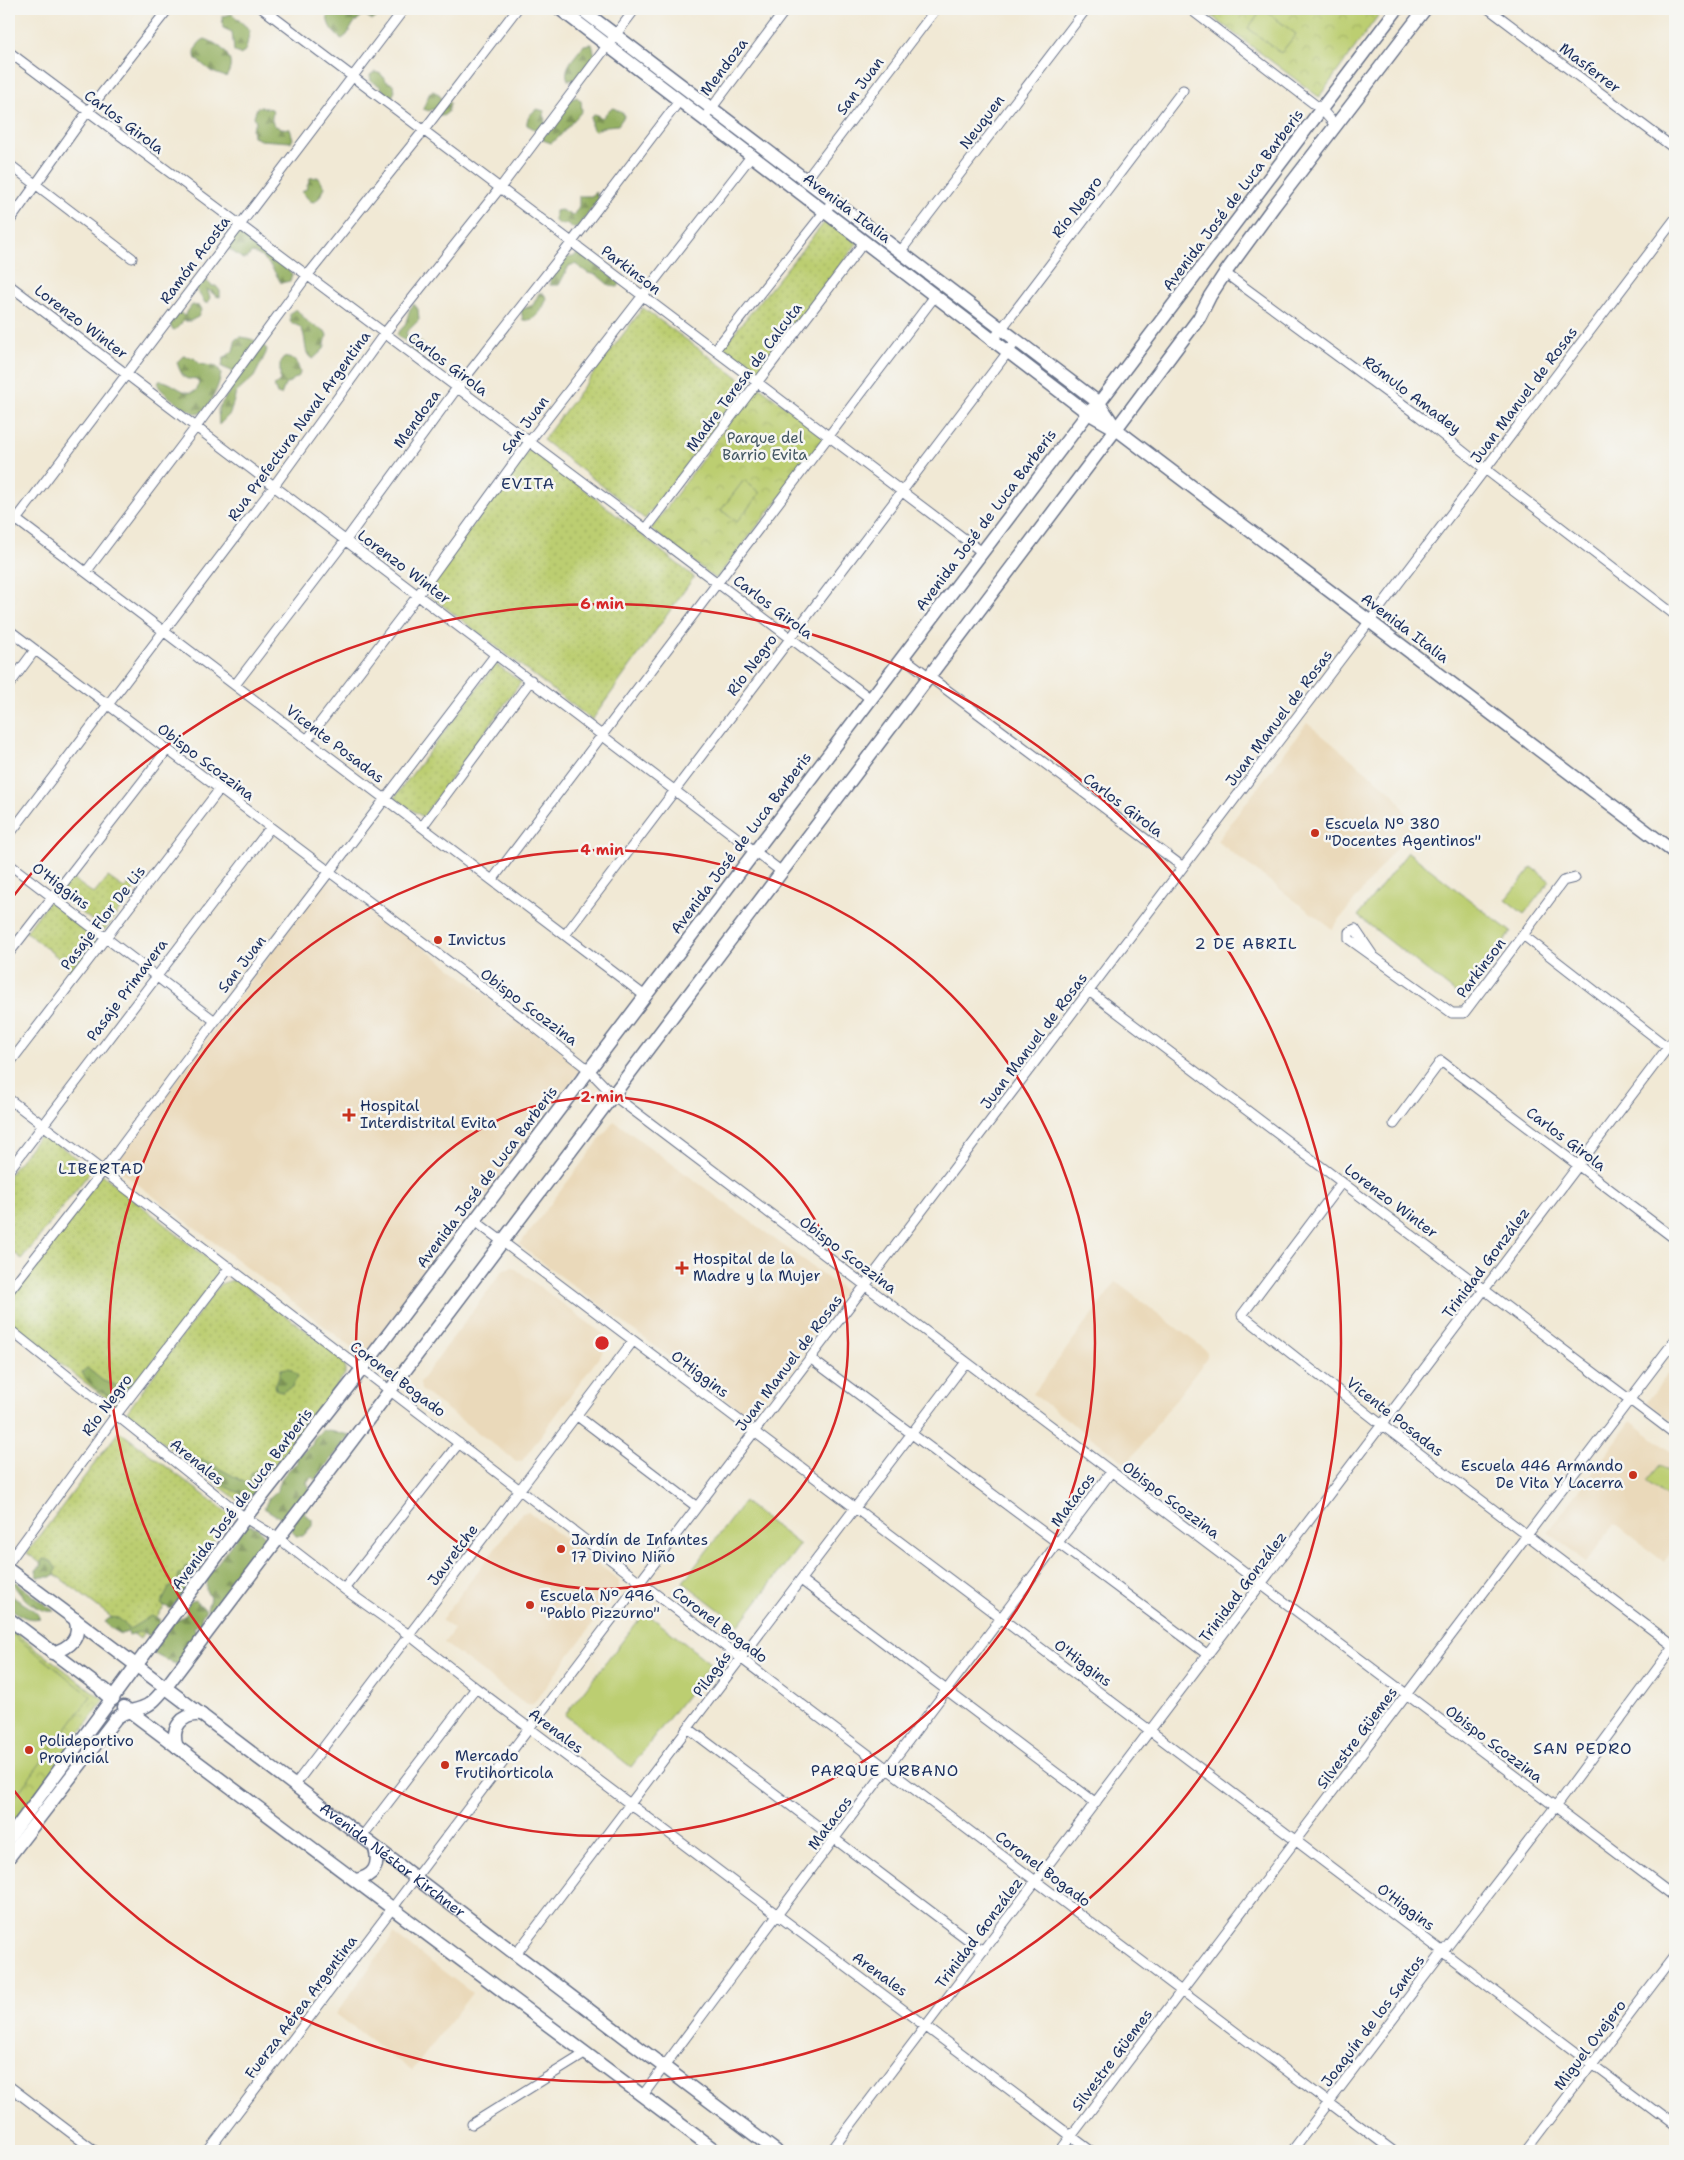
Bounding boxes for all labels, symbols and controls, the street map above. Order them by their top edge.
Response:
street label: Mendoza [696,33,753,100]
street label: Masferrer [1555,38,1625,98]
street label: San Juan [832,53,888,119]
street label: Carlos Girola [80,85,168,159]
street label: Neuquen [955,91,1009,153]
street label: Avenida José de Luca Barberis [1158,105,1308,295]
street label: Avenida Italia [799,168,896,248]
street label: Río Negro [1047,172,1107,242]
street label: Ramón Acosta [155,211,235,308]
street label: Parkinson [597,241,665,299]
street label: Lorenzo Winter [30,280,132,364]
street label: Madre Teresa de Calcuta [681,298,807,455]
street label: Juan Manuel de Rosas [1466,323,1582,467]
street label: Rua Prefectura Naval Argentina [223,326,375,525]
street label: Carlos Girola [404,327,492,401]
street label: Rómulo Amadey [1359,351,1465,439]
street label: Mendoza [389,385,445,452]
street label: San Juan [497,392,553,458]
street label: Avenida José de Luca Barberis [911,425,1061,615]
park label: Parque del Barrio Evita [722,428,808,465]
district label: EVITA [501,473,555,494]
street label: Lorenzo Winter [353,525,455,609]
street label: Carlos Girola [729,570,817,644]
street label: Avenida Italia [1357,588,1454,668]
text: 6 min [580,594,624,614]
street label: Río Negro [722,630,782,700]
street label: Juan Manuel de Rosas [1221,646,1337,790]
street label: Vicente Posadas [282,700,388,788]
street label: Obispo Scozzina [153,719,259,806]
street label: Avenida José de Luca Barberis [666,748,816,938]
street label: Carlos Girola [1079,768,1167,842]
place label: Escuela N° 380 "Docentes Agentinos" [1325,814,1481,851]
marker: Escuela N° 380 "Docentes Agentinos" [1309,827,1321,839]
text: 4 min [580,840,624,860]
street label: O'Higgins [28,858,94,914]
street label: Pasaje Flor De Lis [56,862,150,974]
place label: Invictus [448,930,506,950]
street label: San Juan [213,931,271,997]
district label: 2 DE ABRIL [1194,933,1298,954]
street label: Pasaje Primavera [82,934,173,1045]
marker: Invictus [432,934,444,946]
street label: Parkinson [1452,934,1510,1002]
street label: Obispo Scozzina [476,964,582,1051]
street label: Juan Manuel de Rosas [976,969,1092,1113]
street label: Avenida José de Luca Barberis [412,1082,562,1272]
text: 2 min [580,1087,624,1107]
place label: Hospital Interdistrital Evita [360,1096,497,1133]
street label: Carlos Girola [1522,1102,1610,1176]
marker: Hospital Interdistrital Evita [342,1108,356,1122]
district label: LIBERTAD [58,1158,144,1179]
street label: Lorenzo Winter [1340,1159,1442,1243]
street label: Trinidad González [1438,1203,1534,1323]
street label: Obispo Scozzina [795,1212,901,1299]
place label: Hospital de la Madre y la Mujer [693,1249,821,1286]
marker: Hospital de la Madre y la Mujer [675,1261,689,1275]
street label: Juan Manuel de Rosas [731,1291,847,1435]
centre of rings [593,1334,611,1352]
street label: Coronel Bogado [346,1336,450,1422]
street label: O'Higgins [667,1346,733,1402]
street label: Río Negro [77,1370,137,1440]
street label: Vicente Posadas [1342,1373,1448,1461]
street label: Avenida José de Luca Barberis [167,1404,317,1594]
street label: Arenales [166,1434,228,1490]
place label: Escuela 446 Armando De Vita Y Lacerra [1461,1456,1624,1493]
street label: Obispo Scozzina [1118,1457,1224,1544]
street label: Matacos [1046,1469,1100,1531]
marker: Escuela 446 Armando De Vita Y Lacerra [1627,1469,1639,1481]
street label: Jauretche [423,1520,483,1590]
street label: Trinidad González [1195,1527,1291,1647]
place label: Jardín de Infantes 17 Divino Niño [571,1530,708,1567]
marker: Jardín de Infantes 17 Divino Niño [555,1543,567,1555]
street label: Coronel Bogado [668,1582,772,1668]
place label: Escuela N° 496 "Pablo Pizzurno" [540,1586,660,1623]
marker: Escuela N° 496 "Pablo Pizzurno" [524,1599,536,1611]
street label: O'Higgins [1050,1635,1116,1691]
street label: Pilagás [688,1647,736,1701]
street label: Silvestre Güemes [1312,1683,1402,1793]
street label: Obispo Scozzina [1441,1701,1547,1788]
street label: Arenales [525,1704,587,1758]
place label: Polideportivo Provincial [39,1731,134,1768]
district label: SAN PEDRO [1533,1738,1633,1759]
marker: Polideportivo Provincial [23,1744,35,1756]
place label: Mercado Frutihorticola [455,1746,554,1783]
marker: Mercado Frutihorticola [439,1759,451,1771]
district label: PARQUE URBANO [811,1760,959,1781]
street label: Matacos [803,1792,857,1854]
street label: Avenida Néstor Kirchner [316,1798,470,1922]
street label: Coronel Bogado [991,1826,1095,1912]
street label: Trinidad González [931,1873,1027,1993]
street label: O'Higgins [1373,1879,1439,1935]
street label: Fuerza Aérea Argentina [240,1931,362,2083]
street label: Arenales [848,1947,912,2001]
street label: Joaquín de los Santos [1317,1951,1429,2091]
street label: Miguel Ovejero [1549,1996,1631,2094]
street label: Silvestre Güemes [1067,2005,1157,2115]

